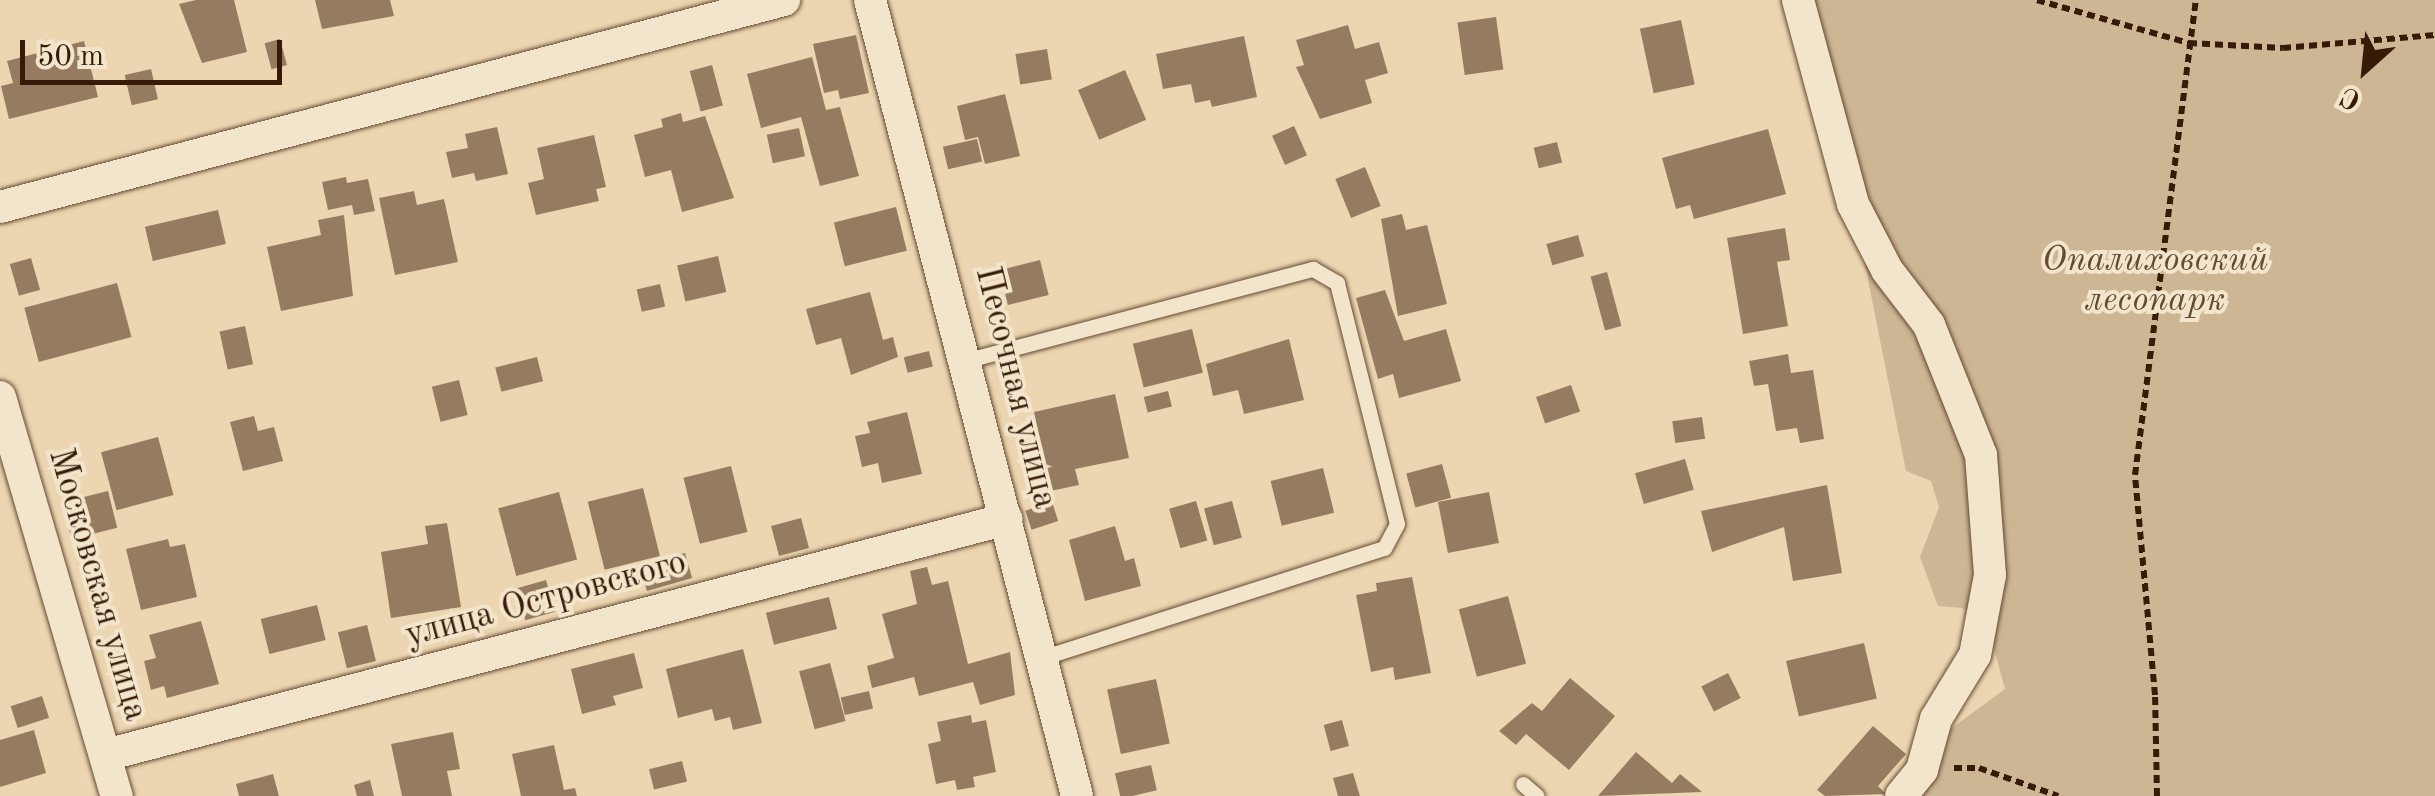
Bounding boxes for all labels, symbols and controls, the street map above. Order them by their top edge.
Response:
scale bar [25,20,288,82]
north arrow [2315,20,2415,120]
text: 50 m [37,42,104,72]
text: С [2337,80,2366,113]
park label: Опалиховский лесопарк [2042,240,2268,322]
street label: Песочная улица [965,263,1065,513]
street label: Московская улица [38,444,156,726]
street label: улица Островского [401,542,691,658]

